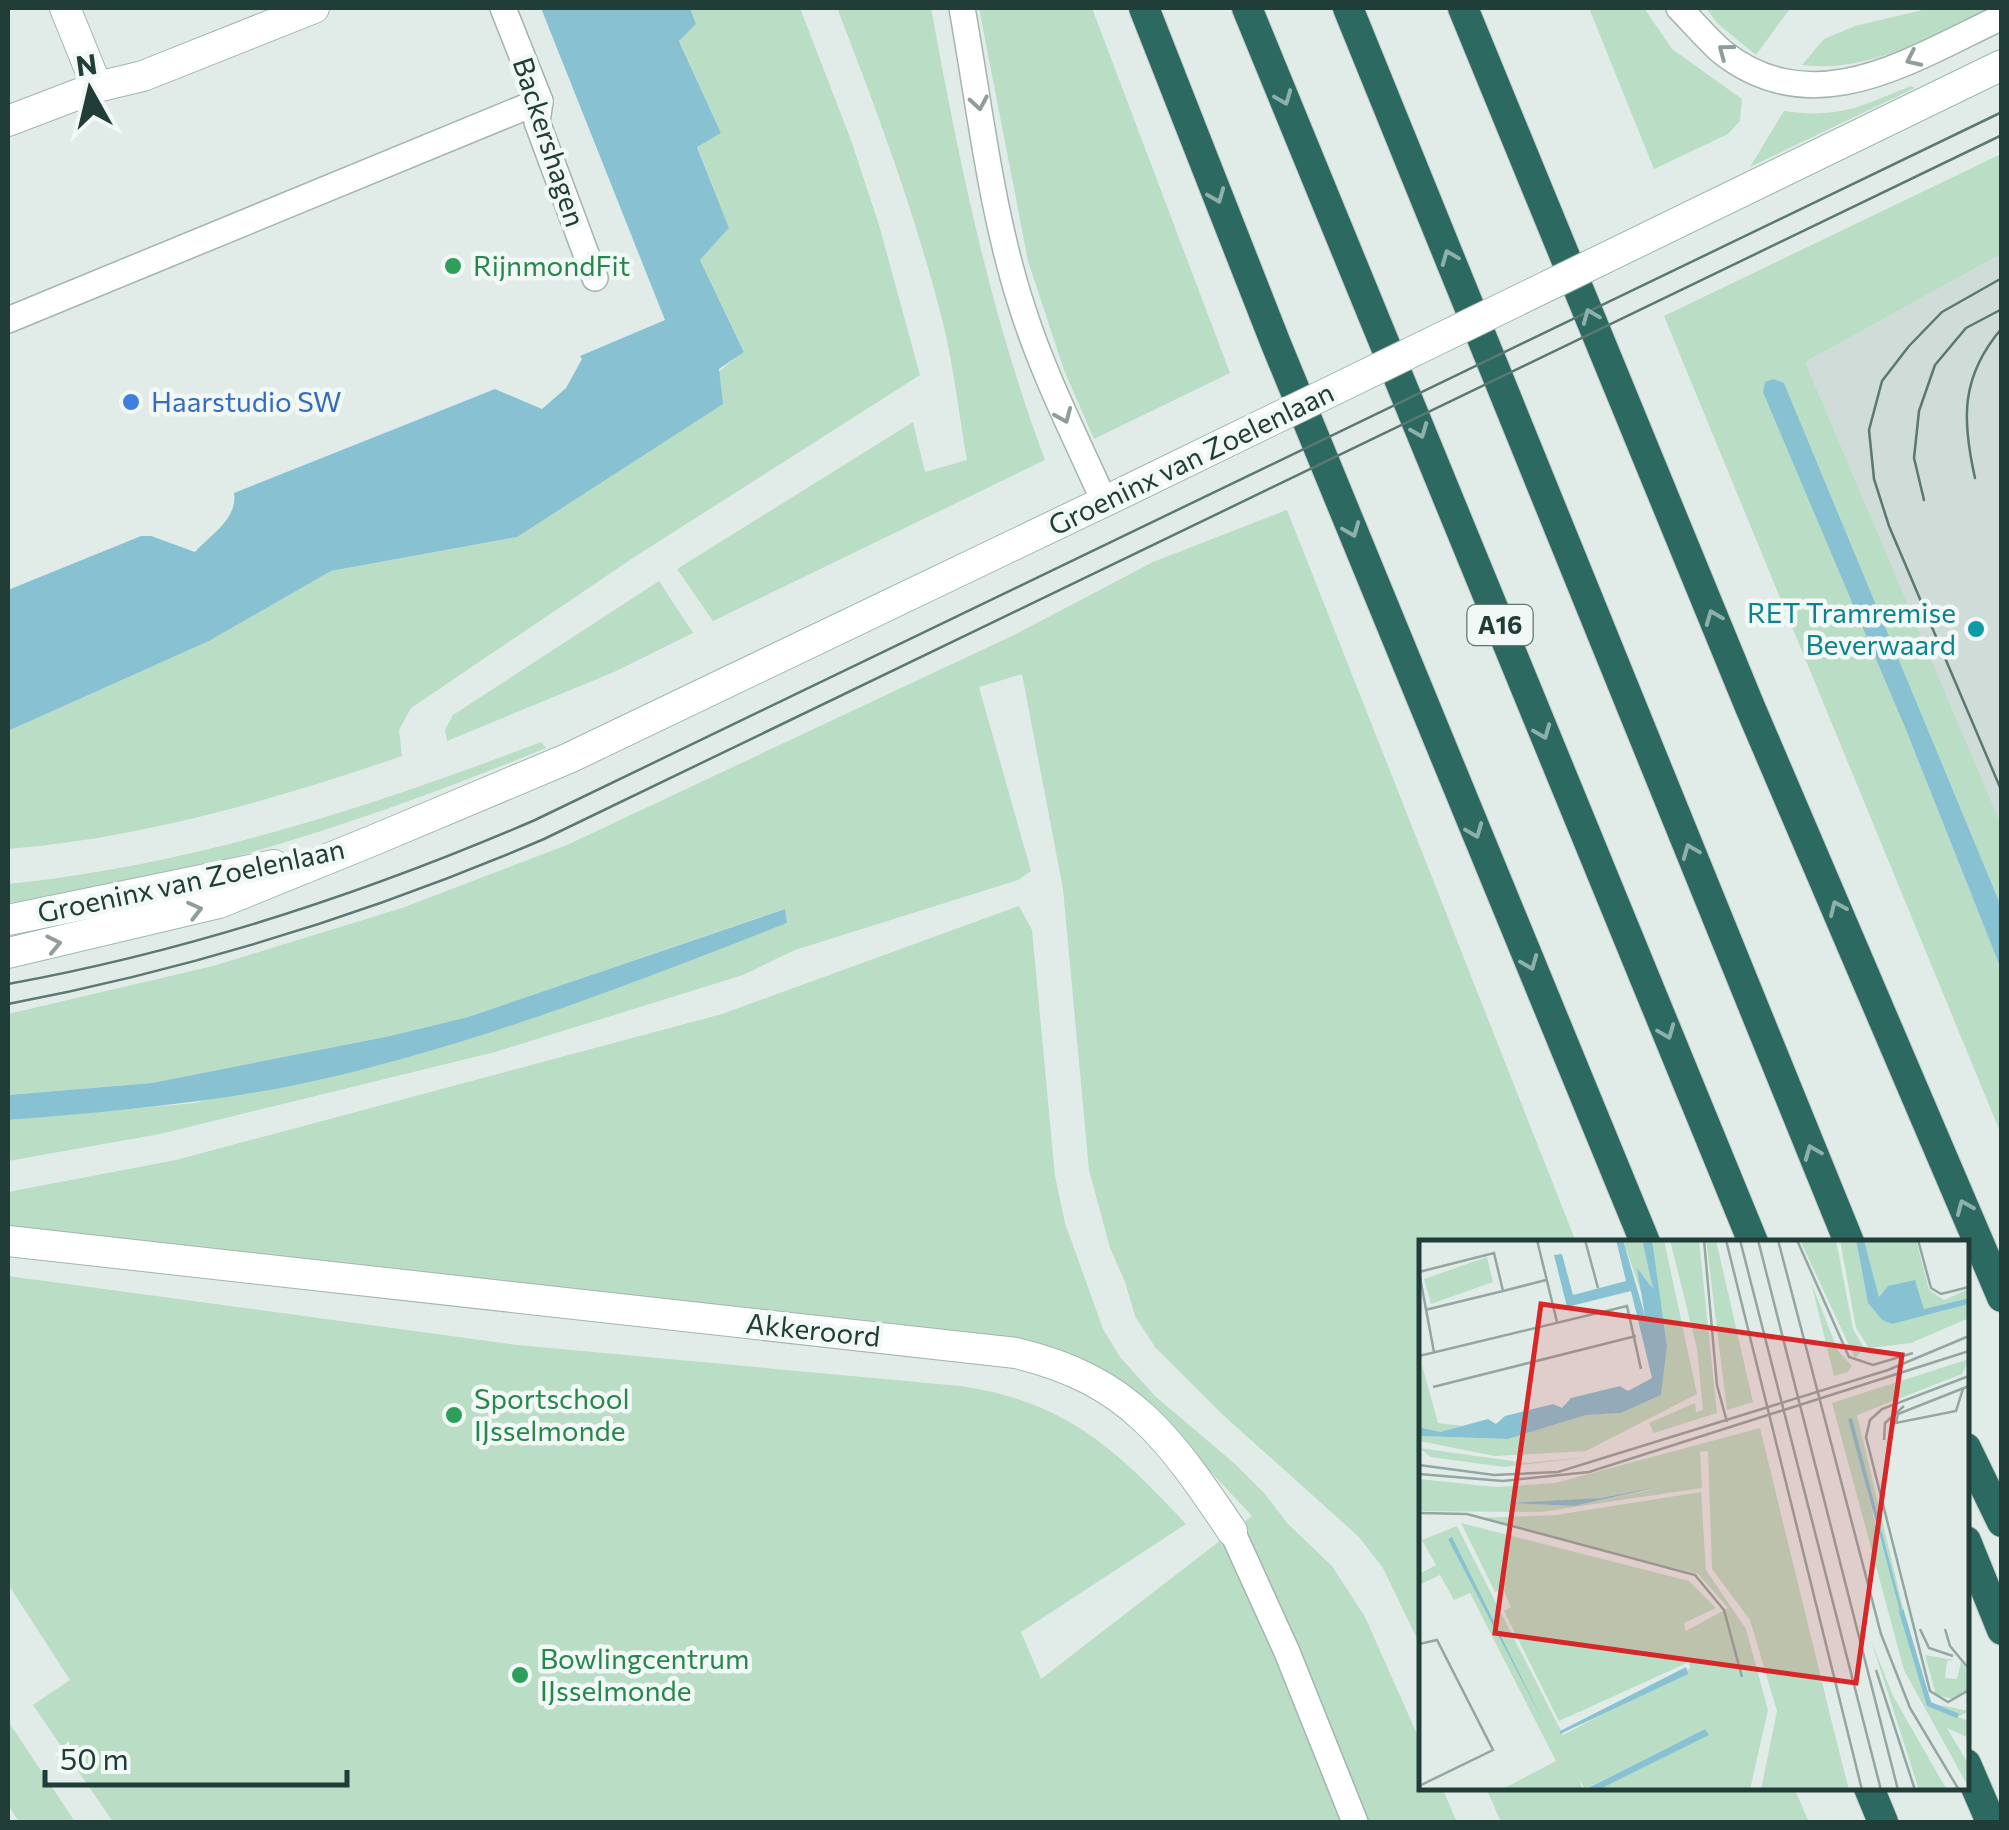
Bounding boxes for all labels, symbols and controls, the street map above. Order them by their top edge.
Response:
north arrow [40,40,140,140]
one-way arrow [1719,45,1737,63]
text: N [74,46,99,83]
one-way arrow [1906,46,1924,66]
street label: Backershagen [507,53,593,231]
one-way arrow [1272,88,1292,106]
one-way arrow [968,95,989,112]
one-way arrow [1206,187,1226,204]
place label: RijnmondFit [473,248,630,282]
one-way arrow [1440,249,1460,267]
marker: RijnmondFit [442,255,464,277]
one-way arrow [1581,309,1601,326]
street label: Groeninx van Zoelenlaan [1042,374,1339,542]
place label: Haarstudio SW [151,384,342,418]
marker: Haarstudio SW [120,391,142,413]
one-way arrow [1052,406,1072,424]
one-way arrow [1408,421,1428,439]
one-way arrow [1340,520,1360,538]
place label: RET Tramremise Beverwaard [1747,595,1956,661]
road number: A16 [1468,605,1532,645]
one-way arrow [1704,609,1724,627]
marker: RET Tramremise Beverwaard [1965,618,1987,640]
one-way arrow [1532,722,1552,739]
one-way arrow [1464,821,1484,839]
street label: Groeninx van Zoelenlaan [34,831,347,929]
one-way arrow [1681,843,1701,861]
one-way arrow [186,900,203,921]
one-way arrow [1829,900,1849,918]
one-way arrow [45,934,62,955]
one-way arrow [1518,953,1538,970]
one-way arrow [1655,1022,1675,1040]
one-way arrow [1804,1144,1824,1162]
one-way arrow [1956,1199,1976,1217]
inset map [1419,1240,1969,1790]
street label: Akkeroord [744,1305,882,1353]
place label: Sportschool IJsselmonde [474,1381,630,1447]
marker: Sportschool IJsselmonde [443,1404,465,1426]
place label: Bowlingcentrum IJsselmonde [540,1641,749,1707]
marker: Bowlingcentrum IJsselmonde [509,1664,531,1686]
scale bar [45,1725,348,1787]
text: 50 m [60,1739,129,1776]

